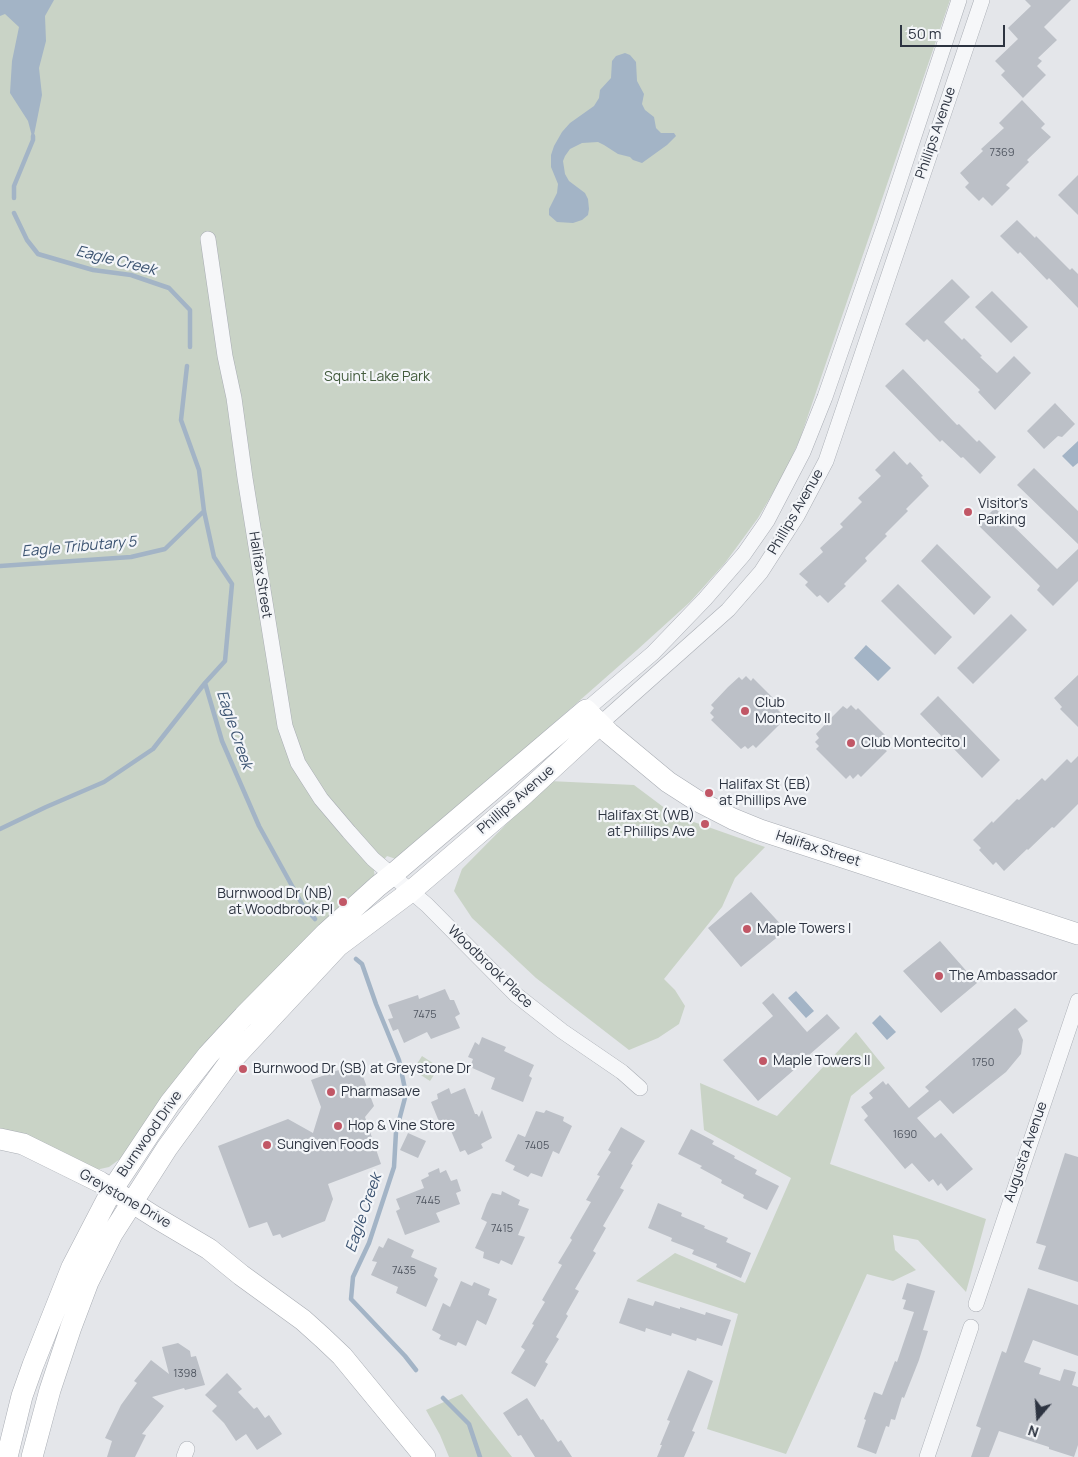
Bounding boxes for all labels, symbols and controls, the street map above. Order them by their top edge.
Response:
scale bar [903,15,1008,47]
text: 50 m [908,23,942,44]
street label: Phillips Avenue [912,85,960,181]
house number: 7369 [989,146,1015,160]
water label: Eagle Creek [74,242,158,280]
park label: Squint Lake Park [324,369,430,385]
street label: Phillips Avenue [765,466,827,558]
place label: Visitor's Parking [978,496,1028,528]
marker: Visitor's Parking [962,506,974,518]
street label: Halifax Street [245,530,275,620]
water label: Eagle Tributary 5 [21,533,137,561]
water label: Eagle Creek [212,688,256,772]
place label: Club Montecito II [755,695,831,728]
marker: Club Montecito II [739,705,751,717]
place label: Club Montecito I [861,735,966,751]
marker: Club Montecito I [845,737,857,749]
street label: Phillips Avenue [474,762,558,838]
place label: Halifax St (EB) at Phillips Ave [719,777,811,810]
marker: Halifax St (EB) at Phillips Ave [703,787,715,799]
place label: Halifax St (WB) at Phillips Ave [598,808,695,840]
marker: Halifax St (WB) at Phillips Ave [699,818,711,830]
street label: Halifax Street [774,827,862,871]
place label: Burnwood Dr (NB) at Woodbrook Pl [217,886,333,919]
marker: Burnwood Dr (NB) at Woodbrook Pl [337,896,349,908]
place label: Maple Towers I [757,921,851,937]
street label: Woodbrook Place [444,922,536,1012]
marker: Maple Towers I [741,923,753,935]
place label: The Ambassador [949,968,1058,984]
marker: The Ambassador [933,970,945,982]
house number: 7475 [413,1008,437,1022]
place label: Maple Towers II [773,1053,870,1069]
marker: Maple Towers II [757,1055,769,1067]
house number: 1750 [972,1056,994,1070]
place label: Burnwood Dr (SB) at Greystone Dr [253,1061,471,1077]
marker: Burnwood Dr (SB) at Greystone Dr [237,1063,249,1075]
place label: Pharmasave [341,1084,420,1100]
marker: Pharmasave [325,1086,337,1098]
street label: Burnwood Drive [114,1088,186,1180]
street label: Augusta Avenue [1001,1100,1051,1204]
place label: Hop & Vine Store [348,1118,455,1134]
marker: Hop & Vine Store [332,1120,344,1132]
house number: 1690 [893,1128,917,1142]
place label: Sungiven Foods [277,1137,379,1153]
marker: Sungiven Foods [261,1139,273,1151]
house number: 7405 [525,1139,549,1153]
street label: Greystone Drive [76,1166,174,1232]
water label: Eagle Creek [342,1171,386,1255]
house number: 7445 [416,1194,440,1208]
house number: 7415 [491,1222,513,1236]
house number: 7435 [392,1264,416,1278]
house number: 1398 [173,1367,197,1381]
north arrow [1013,1392,1063,1442]
text: N [1025,1421,1041,1442]

